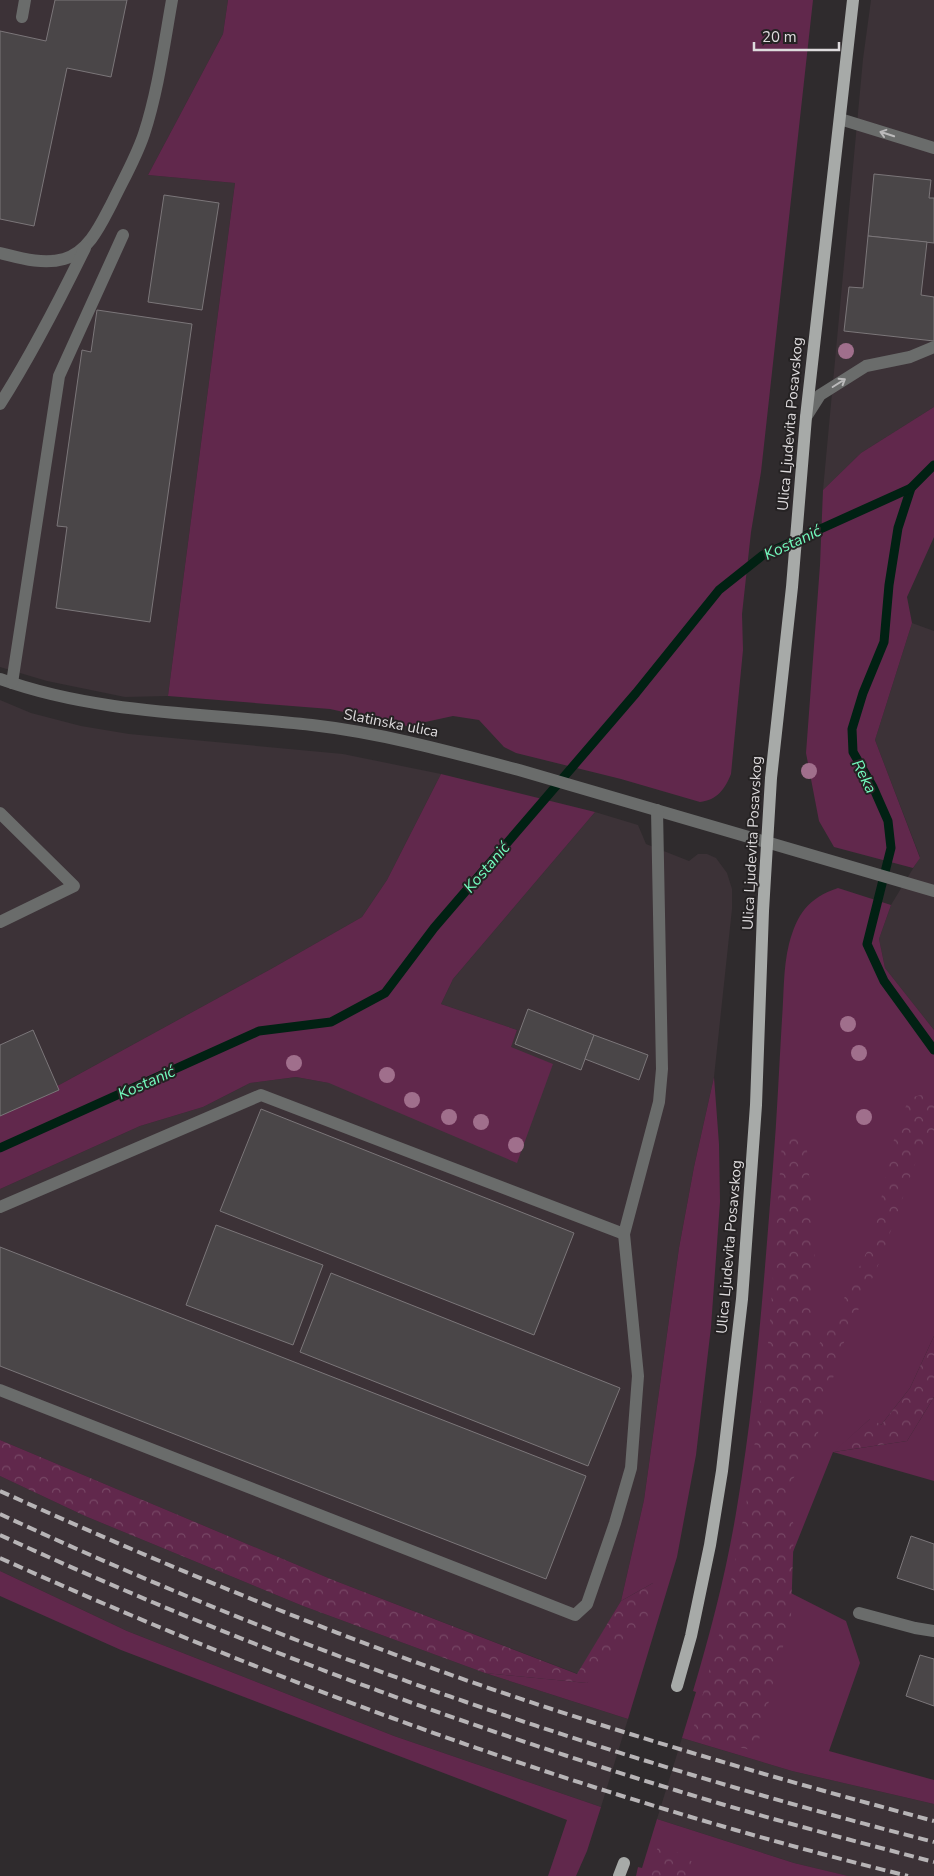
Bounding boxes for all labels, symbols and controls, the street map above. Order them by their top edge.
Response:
scale bar [754,20,839,52]
text: 20 m [762,27,797,47]
one-way arrow [880,129,896,139]
street label: Ulica Ljudevita Posavskog [772,336,808,512]
one-way arrow [831,378,845,388]
water label: Kostanić [760,519,826,566]
street label: Slatinska ulica [342,704,440,742]
street label: Ulica Ljudevita Posavskog [737,755,767,931]
water label: Reka [846,756,882,797]
water label: Kostanić [459,836,516,898]
water label: Kostanić [114,1060,180,1105]
street label: Ulica Ljudevita Posavskog [711,1159,747,1335]

